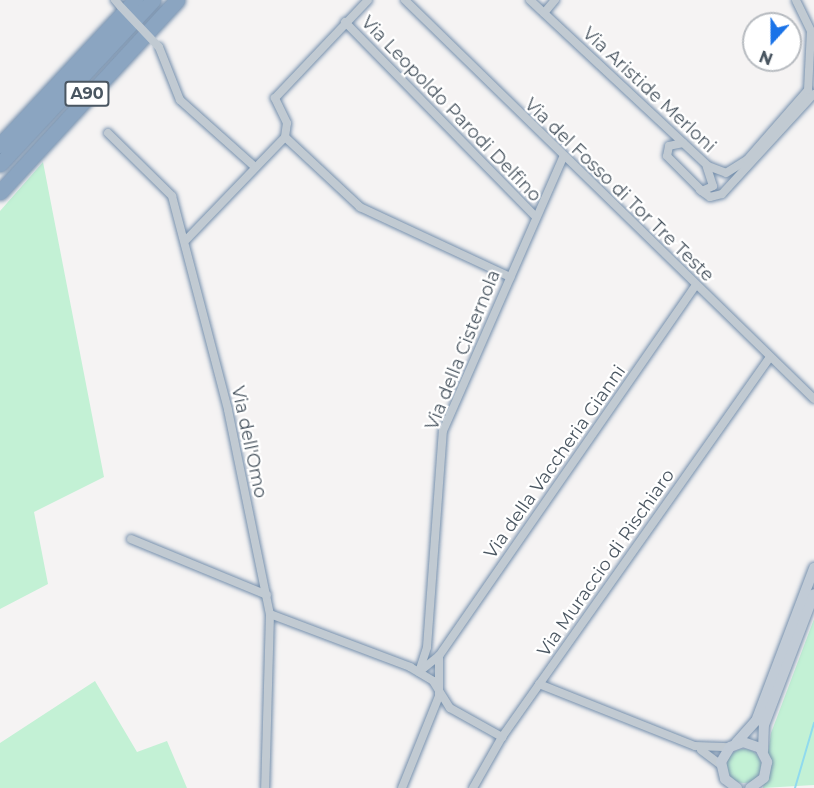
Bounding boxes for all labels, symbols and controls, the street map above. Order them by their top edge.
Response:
street label: Via Leopoldo Parodi Delfino [356,12,546,206]
north arrow [742,12,802,72]
street label: Via Aristide Merloni [578,23,720,157]
text: N [757,46,776,69]
road number: A90 [63,81,111,107]
street label: Via del Fosso di Tor Tre Teste [520,94,718,286]
street label: Via della Cisternola [421,267,505,433]
street label: Via della Vaccheria Gianni [480,361,630,563]
street label: Via dell'Omo [227,384,271,500]
street label: Via Muraccio di Rischiaro [533,465,679,661]

